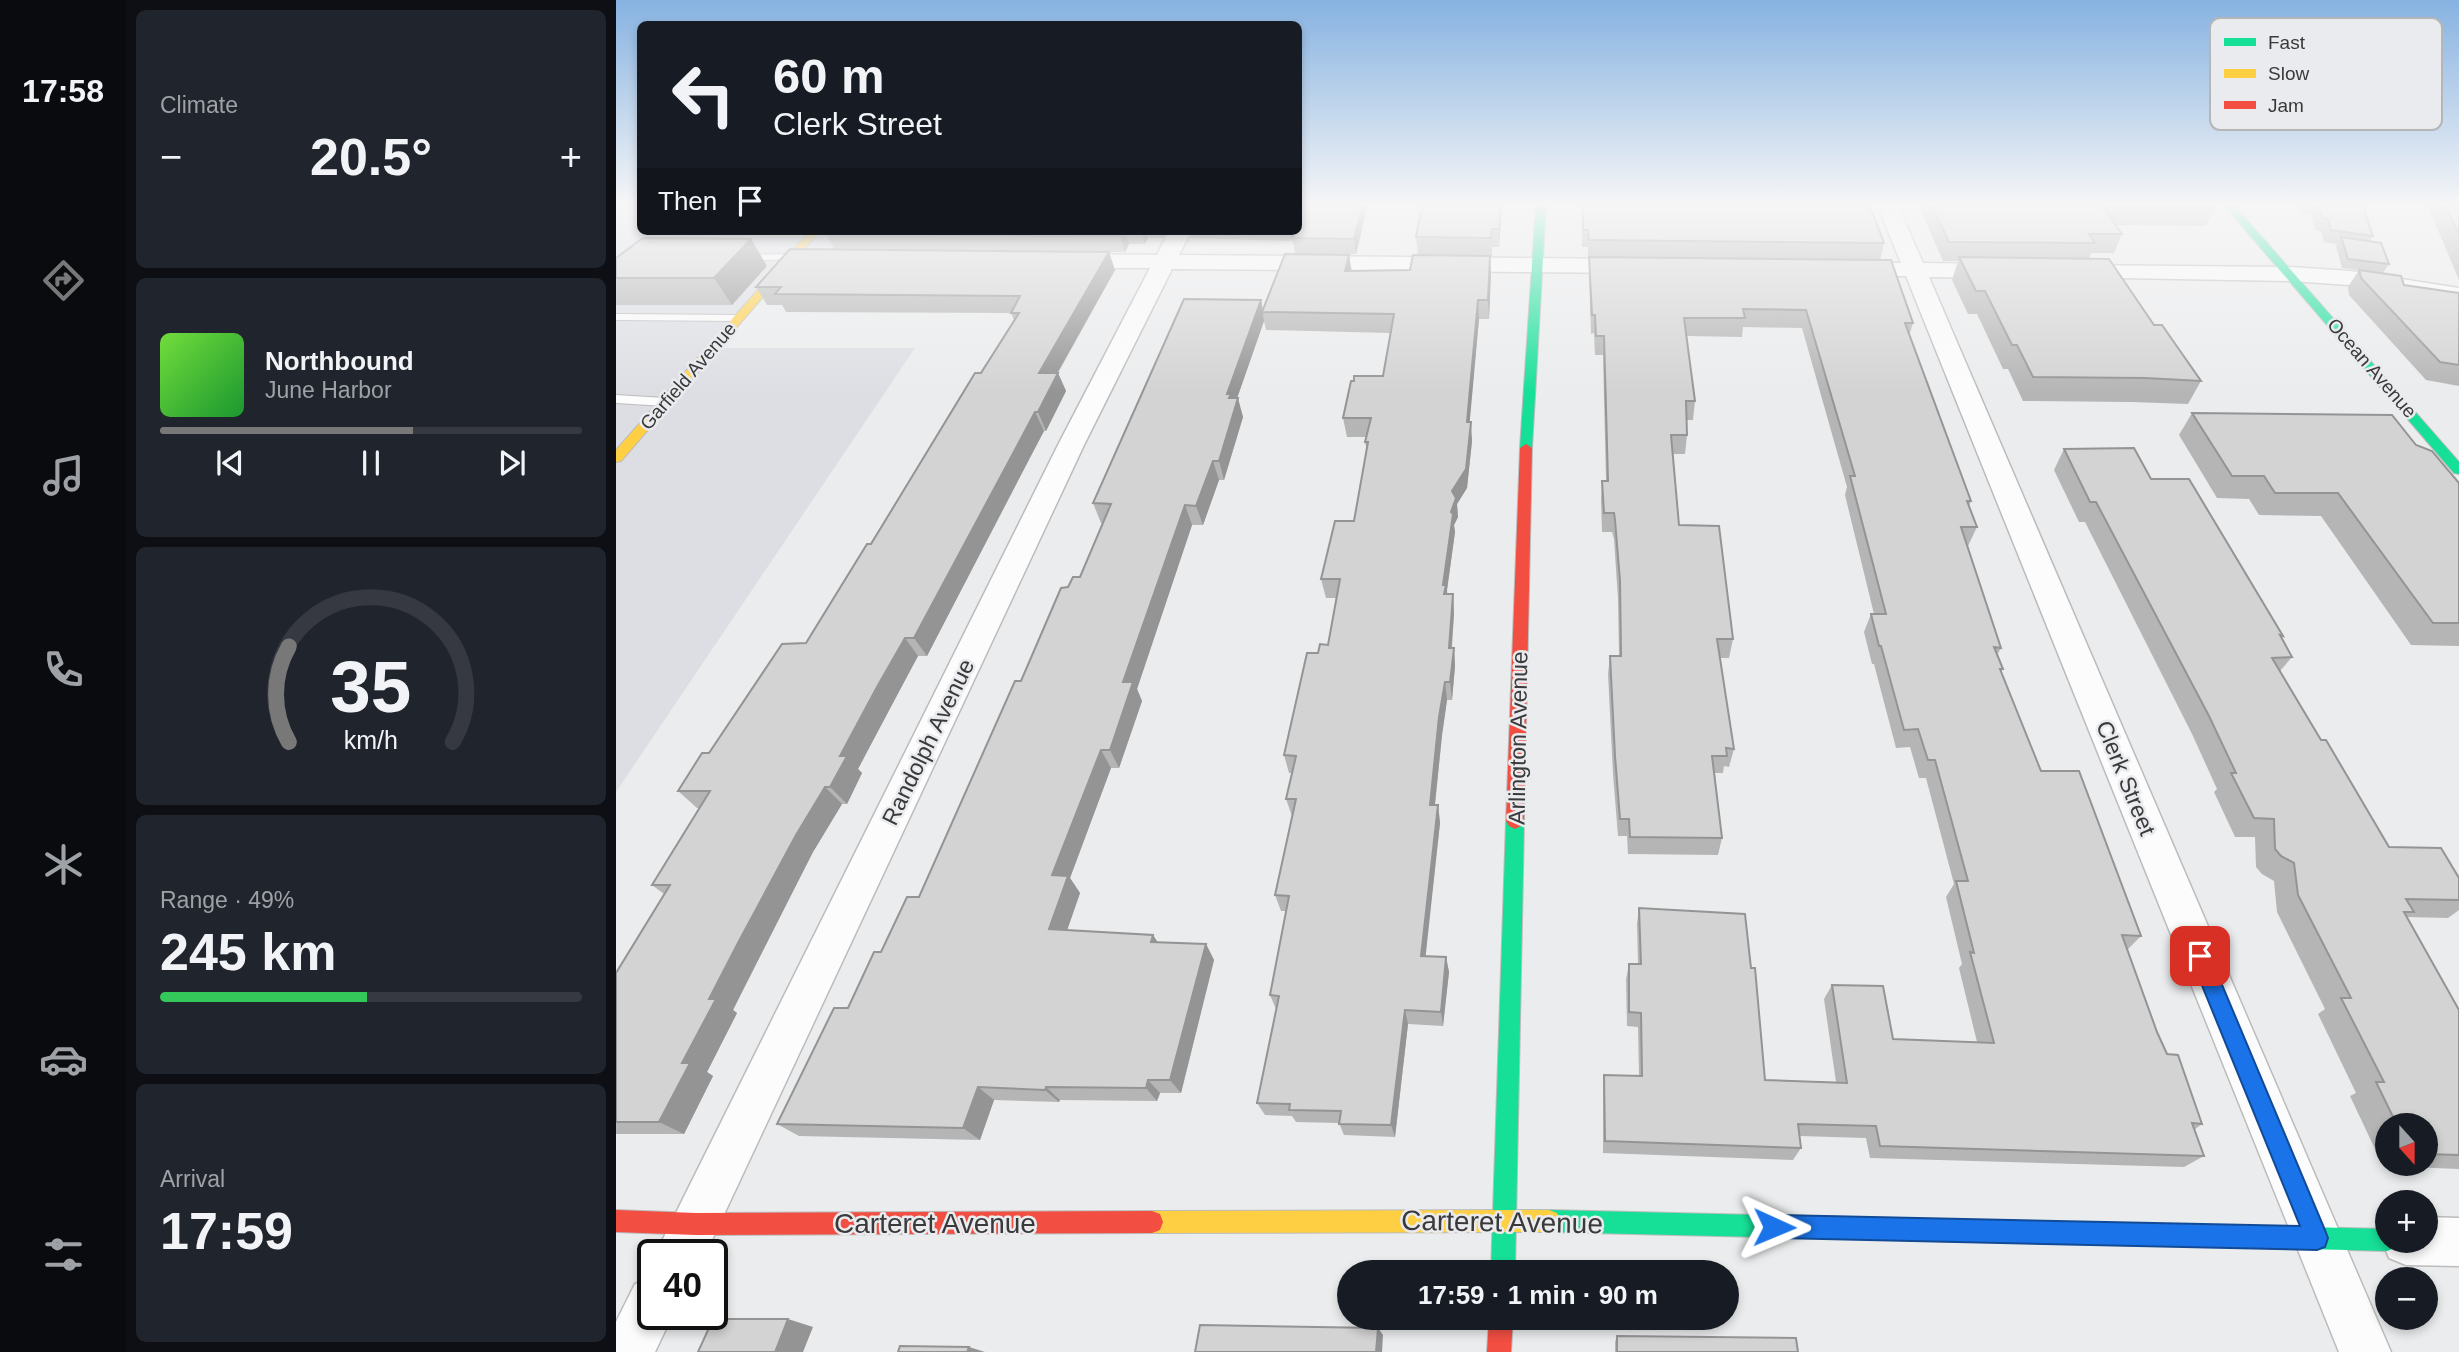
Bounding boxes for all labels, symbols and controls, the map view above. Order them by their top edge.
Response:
legend [2210,18,2442,130]
text: Fast [2268,32,2306,53]
icon: left [658,49,749,140]
text: 60 m [773,49,885,103]
text: Slow [2268,63,2309,84]
text: 17:58 [22,73,104,109]
text: Climate [160,92,238,118]
text: Jam [2268,95,2304,116]
text: Clerk Street [773,106,942,142]
text: 20.5° [310,128,432,186]
text: − [160,136,182,178]
text: + [560,136,582,178]
icon: arrive [731,182,769,220]
text: Then [658,186,717,216]
icon: directions [39,256,88,305]
street label: Ocean Avenue [2323,314,2421,422]
street label: Garfield Avenue [636,318,740,434]
text: Northbound [265,346,414,376]
text: June Harbor [265,377,392,403]
icon: previous [211,444,249,482]
icon: pause [352,444,390,482]
icon: next [493,444,531,482]
icon: music [39,451,88,500]
icon: phone [39,645,88,694]
text: 35 [331,646,411,727]
street label: Arlington Avenue [1503,651,1533,825]
street label: Randolph Avenue [877,655,979,829]
street label: Clerk Street [2091,717,2161,840]
text: km/h [344,726,398,754]
icon: climate [39,840,88,889]
text: Range · 49% [160,887,294,913]
text: 245 km [160,923,336,981]
pin [2170,926,2230,986]
icon: arrive [2181,937,2219,975]
icon: car [39,1035,88,1084]
north arrow [2375,1113,2438,1176]
map controls [2375,1113,2438,1330]
text: Arrival [160,1166,225,1192]
position arrow [1737,1190,1811,1264]
button: + [2375,1190,2438,1253]
text: 17:59 [160,1202,293,1260]
street label: Carteret Avenue [1401,1205,1603,1239]
street label: Carteret Avenue [834,1208,1036,1239]
icon: filters [39,1230,88,1279]
speed limit sign: 40 [637,1239,728,1330]
button: − [2375,1267,2438,1330]
text: 17:59 · 1 min · 90 m [1418,1280,1658,1310]

